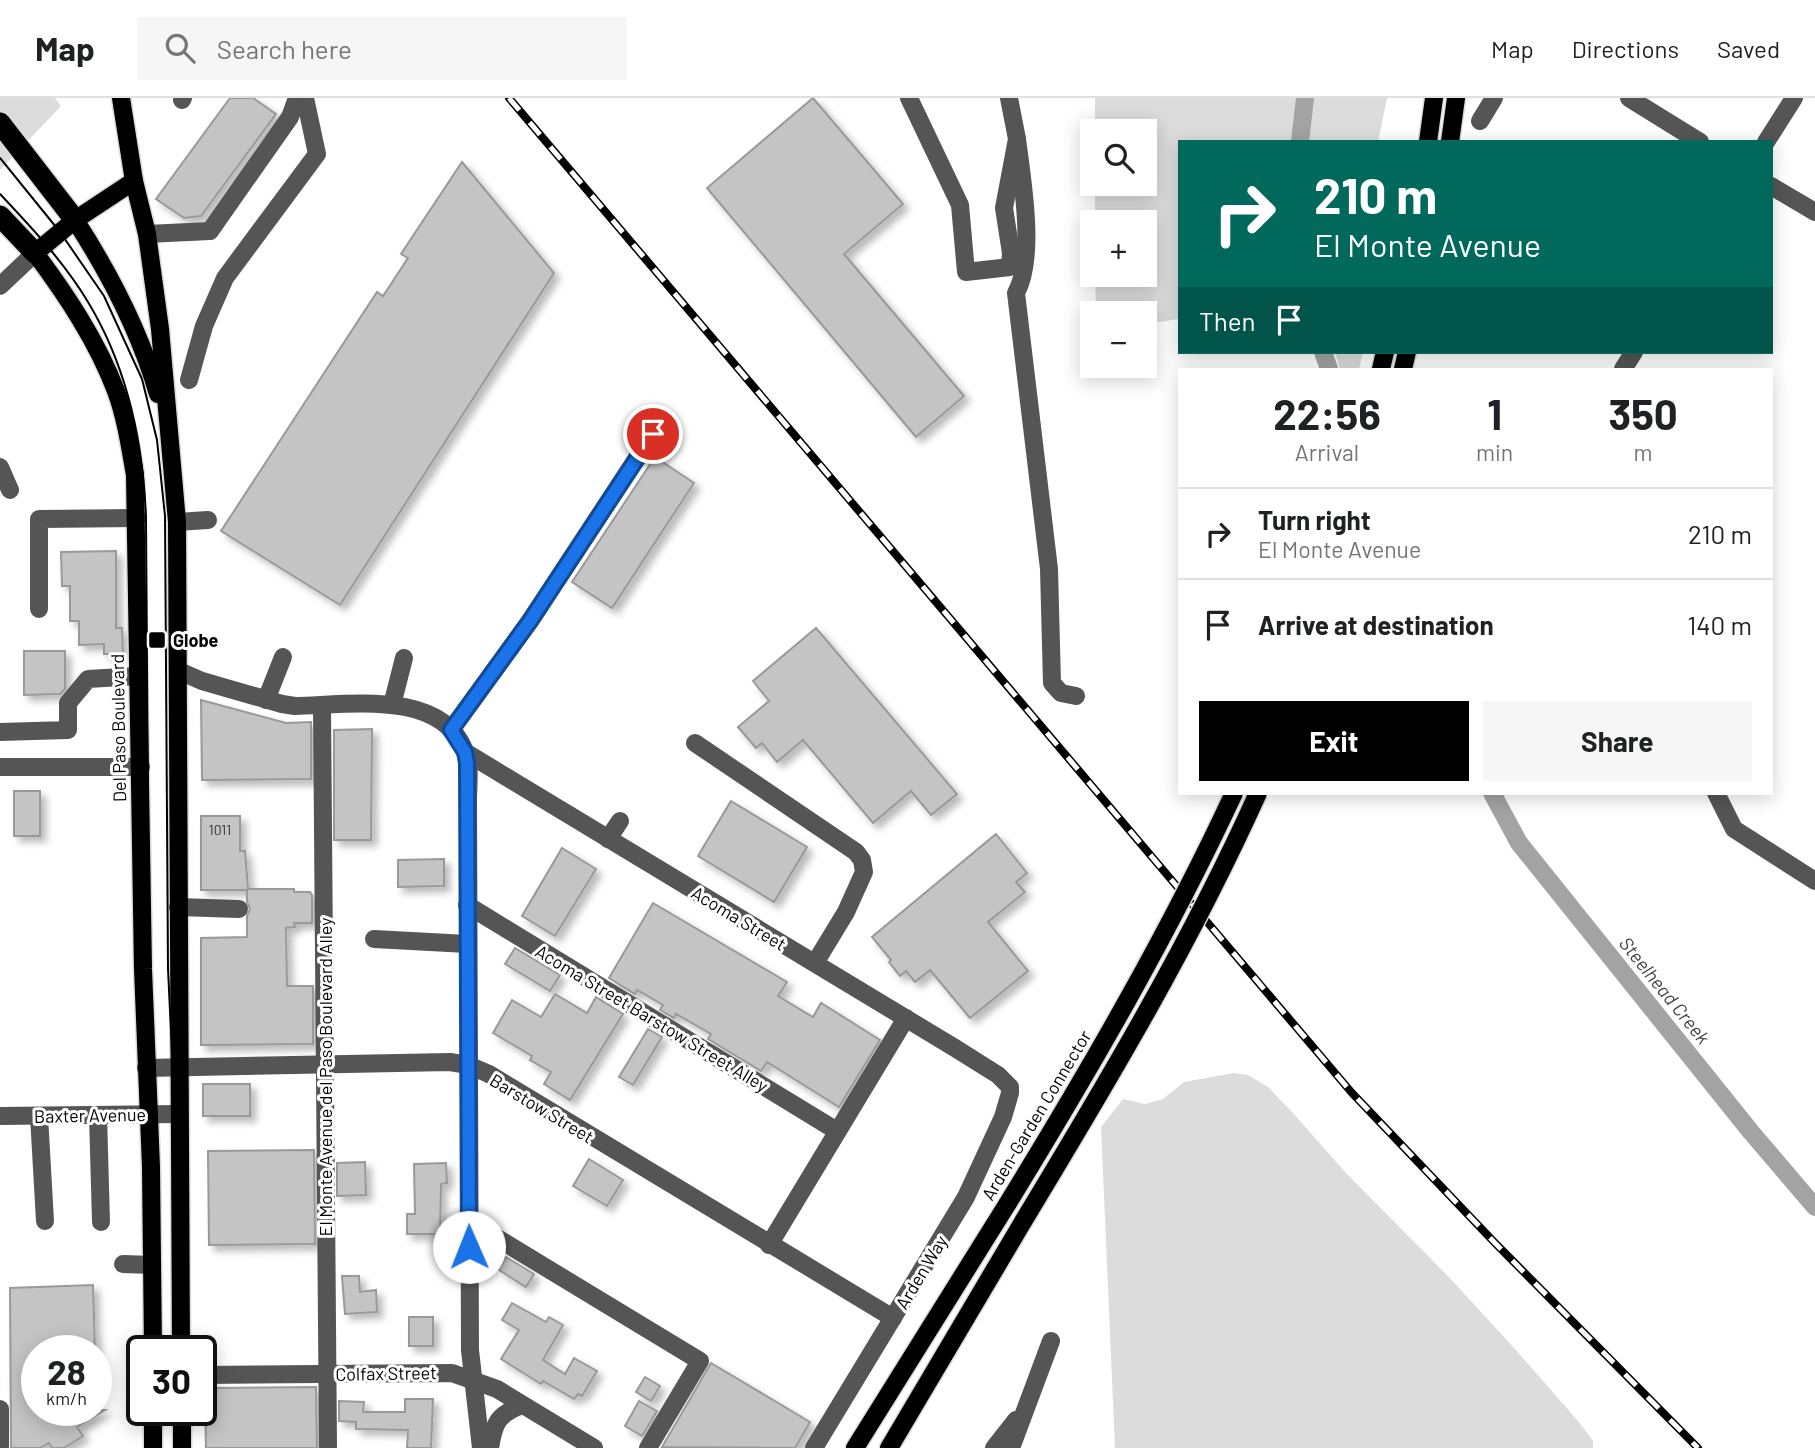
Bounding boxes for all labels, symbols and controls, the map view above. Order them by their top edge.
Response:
search box [137,17,627,80]
text: Map [35,28,95,68]
icon: search [161,29,199,67]
text: Search here [217,33,352,64]
text: Map [1491,34,1534,63]
text: Directions [1572,34,1679,63]
text: Saved [1717,34,1780,63]
map controls [1080,119,1157,378]
button: search [1080,119,1157,196]
text: 210 m [1314,165,1437,224]
icon: right [1199,168,1290,259]
button: + [1080,210,1157,287]
text: El Monte Avenue [1314,225,1541,263]
button: − [1080,301,1157,378]
icon: arrive [1270,301,1308,339]
text: Then [1199,305,1256,336]
text: 22:56 [1273,388,1381,438]
text: 1 [1487,388,1502,438]
text: 350 [1608,388,1678,438]
pin [623,404,683,464]
icon: arrive [634,415,672,453]
text: Arrival [1295,438,1359,466]
text: min [1476,438,1513,466]
text: m [1634,438,1653,466]
text: Turn right [1258,504,1371,535]
icon: right [1199,515,1237,553]
text: 210 m [1688,518,1752,549]
text: El Monte Avenue [1258,535,1421,563]
icon: arrive [1199,606,1237,644]
text: Arrive at destination [1258,609,1494,640]
text: 140 m [1687,609,1752,640]
place label: Globe [173,629,219,651]
marker: Globe [147,630,167,650]
street label: Del Paso Boulevard [106,654,130,802]
button: Exit [1199,701,1469,781]
button: Share [1483,701,1752,781]
house number: 1011 [209,821,231,838]
street label: Acoma Street [688,881,790,955]
street label: El Monte Avenue del Paso Boulevard Alley [314,918,336,1236]
water label: Steelhead Creek [1615,932,1716,1049]
street label: Acoma Street Barstow Street Alley [532,940,772,1096]
street label: Arden-Garden Connector [977,1026,1096,1204]
street label: Barstow Street [486,1068,598,1148]
street label: Baxter Avenue [34,1103,146,1127]
position arrow [432,1210,506,1284]
street label: Arden Way [890,1231,952,1313]
speed limit sign: 30 [126,1335,217,1426]
text: 28 [47,1350,86,1392]
street label: Colfax Street [335,1361,437,1385]
text: km/h [46,1387,87,1409]

